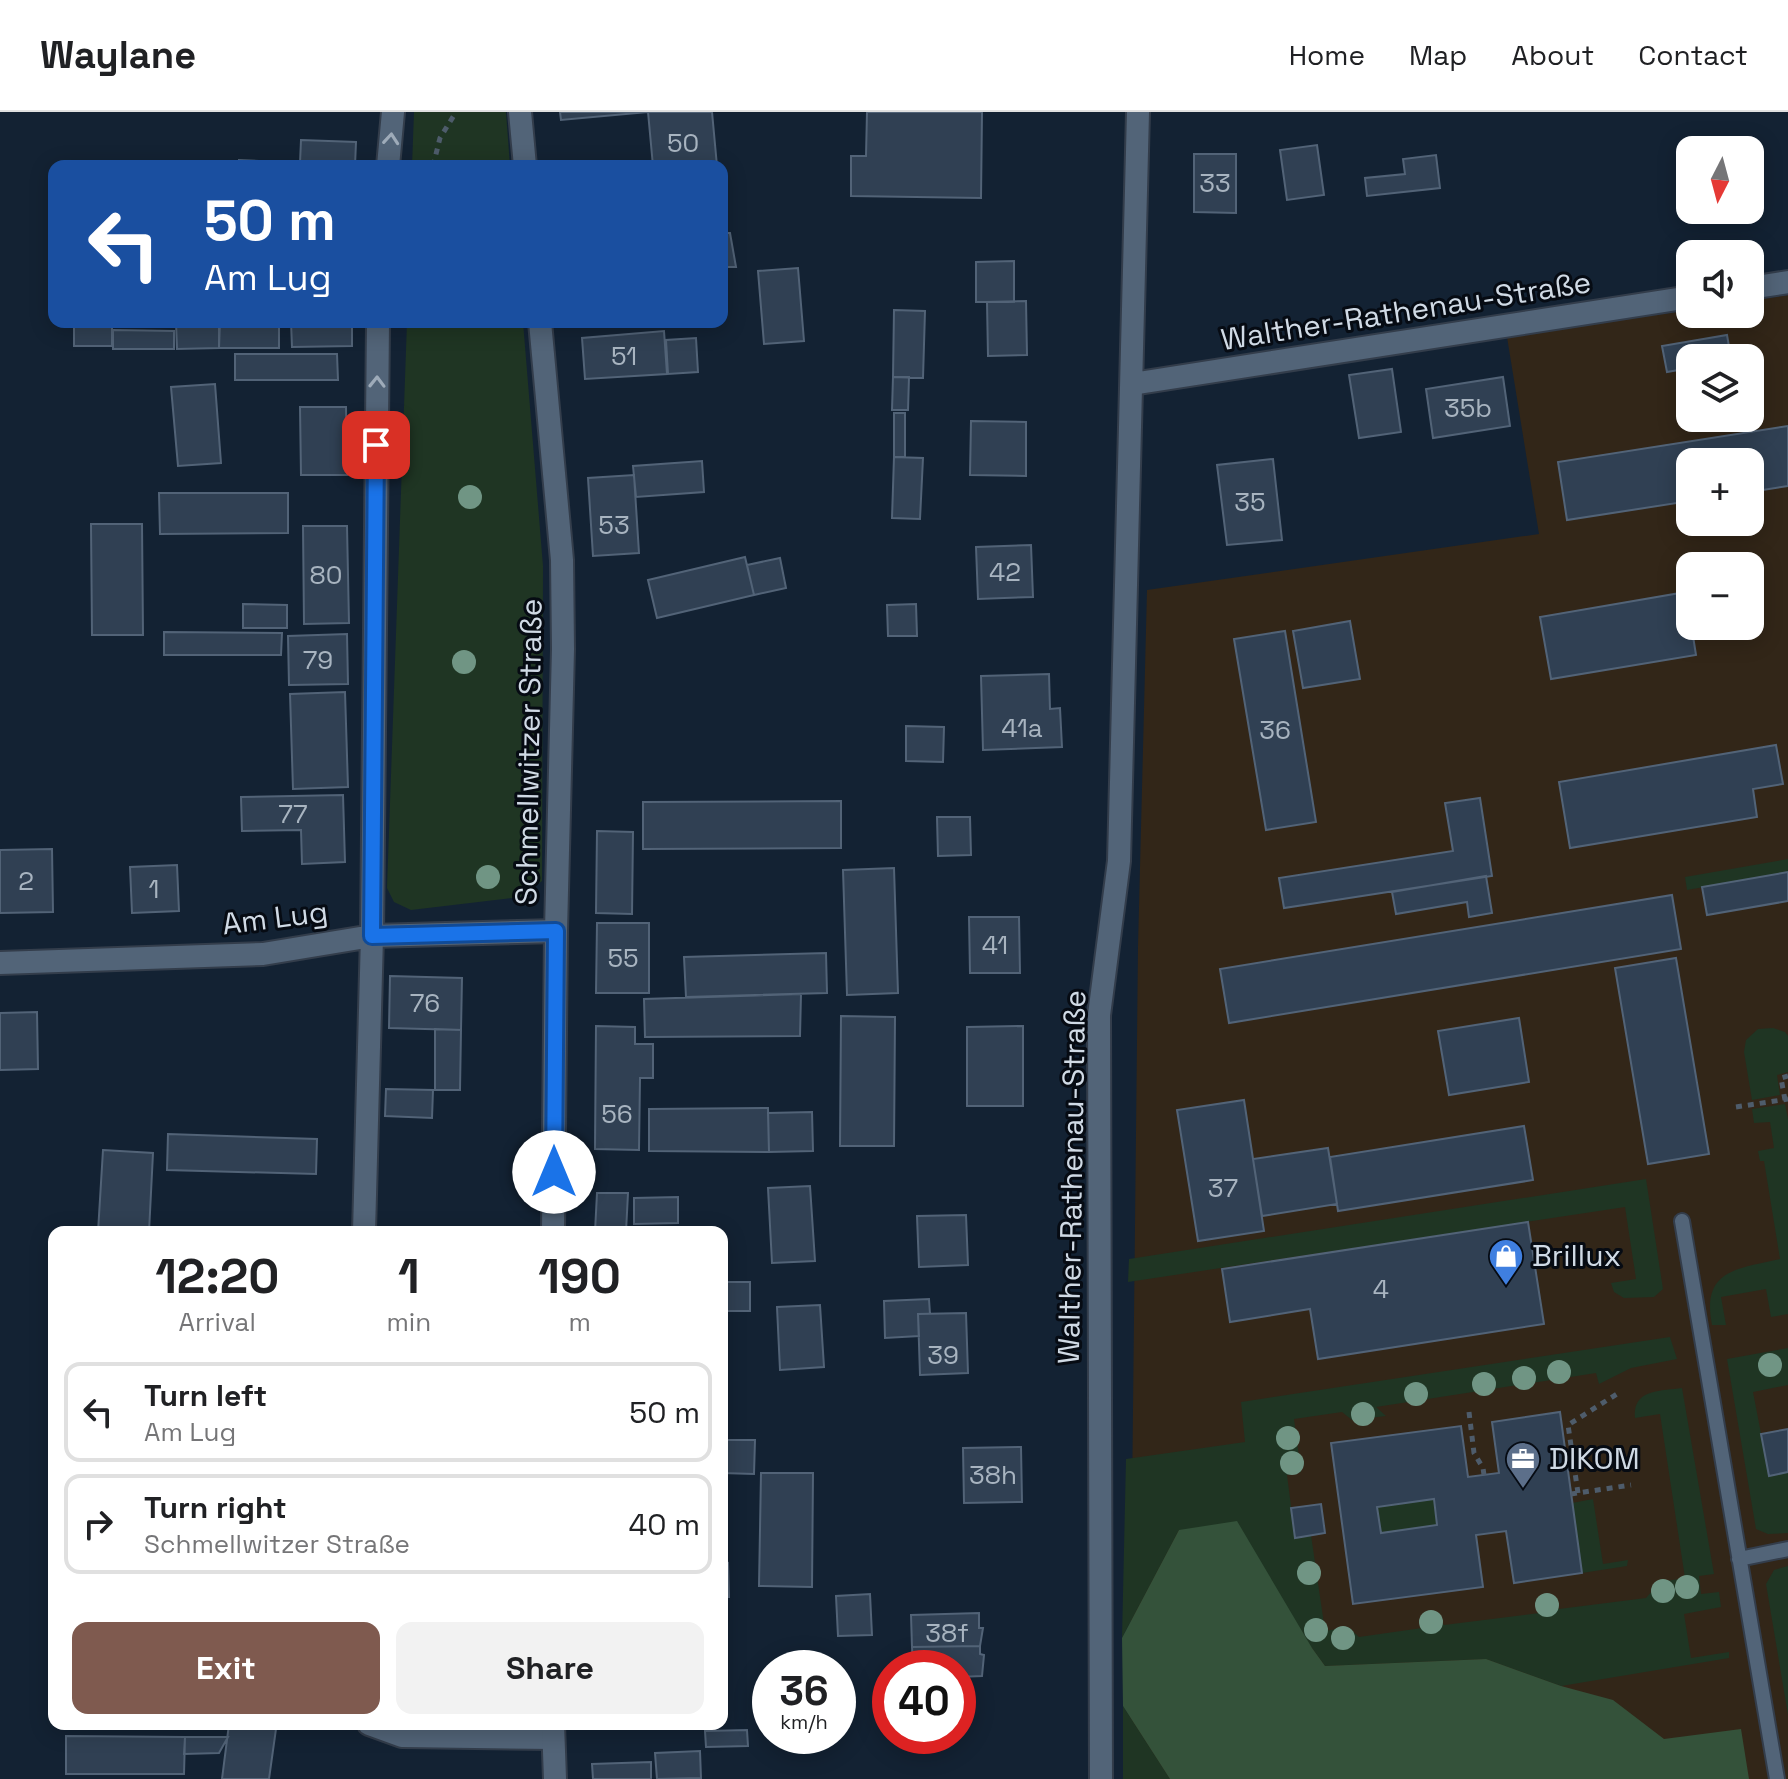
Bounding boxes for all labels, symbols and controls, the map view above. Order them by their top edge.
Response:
text: Waylane [40,31,196,79]
text: Home [1289,37,1365,73]
text: Map [1409,37,1467,73]
text: About [1511,37,1594,73]
text: Contact [1638,37,1748,73]
house number: 50 [667,126,699,160]
one-way arrow [382,132,399,145]
north arrow [1676,136,1764,224]
map controls [1676,136,1764,640]
house number: 33 [1199,166,1231,200]
text: 50 m [204,185,336,256]
icon: left [72,192,176,296]
button: sound [1676,240,1764,328]
text: Am Lug [204,255,332,301]
street label: Walther-Rathenau-Straße [1218,262,1594,359]
house number: 51 [611,339,637,373]
button: layers [1676,344,1764,432]
one-way arrow [368,375,386,388]
house number: 35b [1444,391,1492,425]
pin [342,411,410,479]
icon: arrive [354,423,398,467]
button: + [1676,448,1764,536]
house number: 35 [1234,485,1266,519]
house number: 53 [598,508,630,542]
button: − [1676,552,1764,640]
house number: 42 [989,555,1021,589]
house number: 80 [310,558,342,592]
street label: Schmellwitzer Straße [506,598,551,906]
house number: 79 [303,643,333,677]
house number: 41a [1001,711,1043,745]
house number: 36 [1259,713,1291,747]
house number: 77 [278,797,308,831]
house number: 2 [18,864,34,898]
house number: 1 [149,872,159,906]
street label: Am Lug [220,892,330,943]
house number: 41 [982,928,1008,962]
house number: 55 [607,941,639,975]
house number: 76 [410,986,440,1020]
street label: Walther-Rathenau-Straße [1049,990,1094,1364]
house number: 56 [601,1097,633,1131]
position arrow [512,1130,596,1214]
house number: 37 [1208,1171,1238,1205]
place label: Brillux [1532,1236,1621,1275]
shop icon: Brillux [1487,1237,1525,1287]
text: 12:20 [155,1246,279,1307]
text: 1 [398,1246,420,1307]
text: 190 [538,1246,621,1307]
house number: 4 [1373,1272,1389,1306]
text: Arrival [179,1305,256,1339]
text: min [386,1305,431,1339]
text: m [568,1305,591,1339]
house number: 39 [927,1338,959,1372]
text: Turn left [144,1376,267,1415]
icon: left [76,1390,120,1434]
text: 50 m [629,1393,700,1432]
text: Am Lug [144,1415,236,1449]
place label: DIKOM [1549,1439,1640,1478]
office icon: DIKOM [1504,1440,1542,1490]
house number: 38h [969,1458,1017,1492]
text: Turn right [144,1488,287,1527]
icon: right [76,1502,120,1546]
text: 40 m [629,1505,700,1544]
text: Schmellwitzer Straße [144,1527,410,1561]
house number: 38f [925,1616,969,1650]
button: Exit [72,1622,380,1714]
button: Share [396,1622,704,1714]
speed limit sign: 40 [872,1650,976,1754]
text: 36 [779,1666,829,1717]
text: km/h [780,1709,828,1735]

